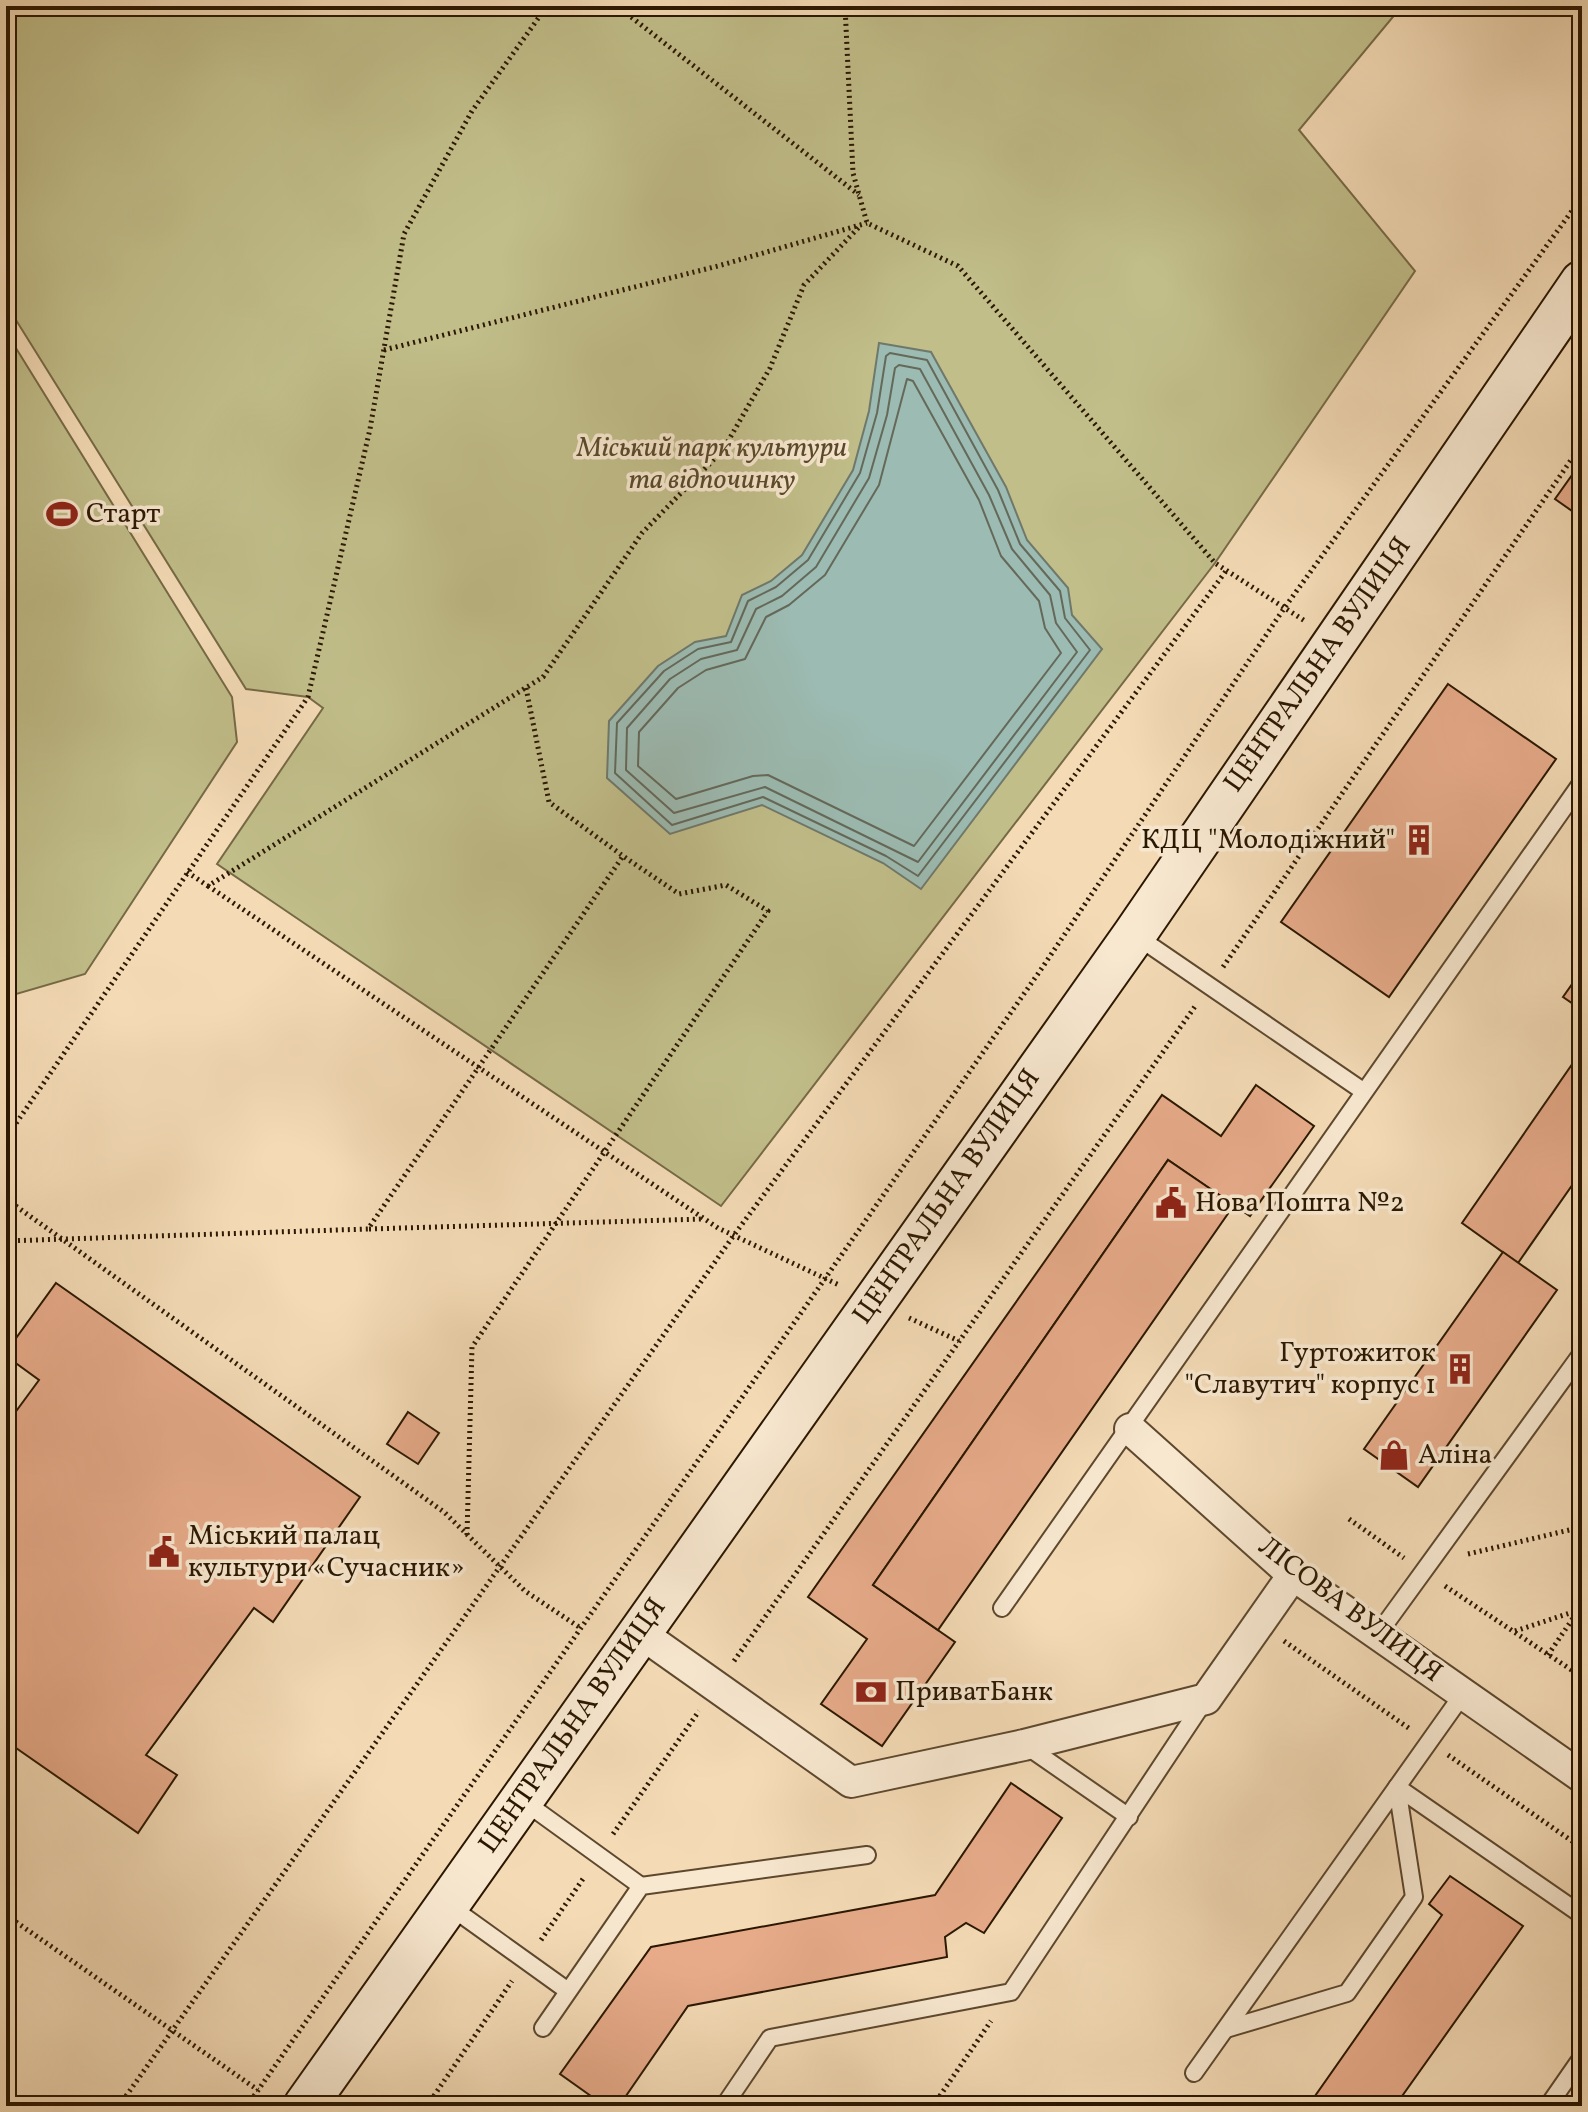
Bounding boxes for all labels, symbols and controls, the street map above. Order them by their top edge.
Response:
park label: Міський парк культури та відпочинку [576,429,847,500]
place label: Старт [86,495,160,534]
sports icon: Старт [45,497,79,531]
street label: ЦЕНТРАЛЬНА ВУЛИЦЯ [1215,529,1421,801]
place label: КДЦ "Молодіжний" [1141,821,1395,860]
building icon: КДЦ "Молодіжний" [1402,823,1436,857]
street label: ЦЕНТРАЛЬНА ВУЛИЦЯ [844,1061,1050,1333]
place label: Нова Пошта №2 [1195,1184,1405,1223]
public building icon: Нова Пошта №2 [1154,1186,1188,1220]
place label: Гуртожиток "Славутич" корпус 1 [1184,1334,1436,1405]
building icon: Гуртожиток "Славутич" корпус 1 [1443,1352,1477,1386]
place label: Аліна [1418,1436,1492,1475]
shop icon: Аліна [1377,1438,1411,1472]
place label: Міський палац культури «Сучасник» [188,1517,464,1588]
street label: ЛІСОВА ВУЛИЦЯ [1250,1528,1450,1692]
public building icon: Міський палац культури «Сучасник» [147,1535,181,1569]
street label: ЦЕНТРАЛЬНА ВУЛИЦЯ [470,1590,676,1862]
place label: ПриватБанк [895,1673,1053,1712]
bank icon: ПриватБанк [854,1675,888,1709]

